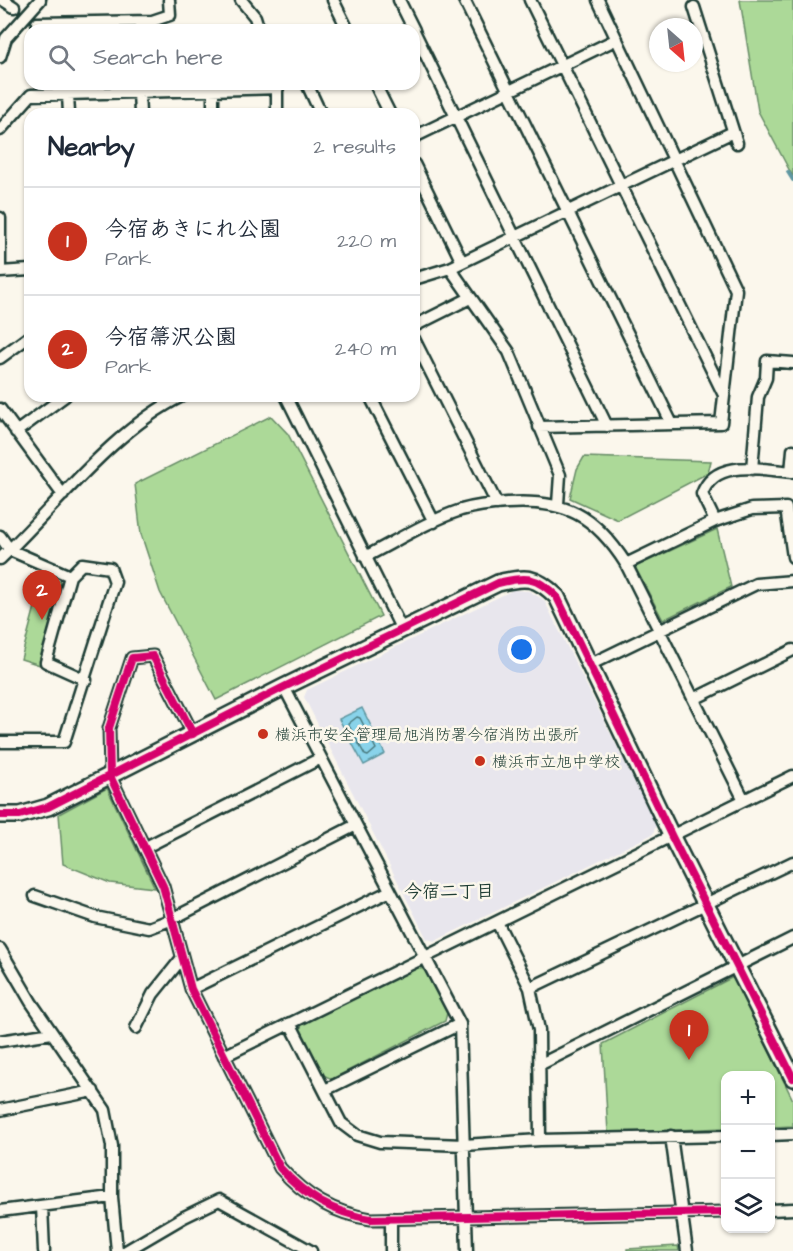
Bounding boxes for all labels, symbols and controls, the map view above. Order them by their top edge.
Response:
north arrow [649,18,703,72]
search box [24,24,420,90]
icon: search [45,41,78,74]
text: Search here [93,42,223,73]
text: Nearby [48,129,135,165]
text: 2 results [313,133,396,161]
text: 今宿あきにれ公園 [105,214,281,245]
text: 1 [66,227,69,255]
text: 220 m [337,227,396,255]
text: Park [105,245,151,273]
text: 今宿箒沢公園 [105,322,237,353]
text: 2 [62,335,73,363]
text: 240 m [335,335,396,363]
text: Park [105,353,151,381]
pin: 2 [22,570,62,620]
your location [507,635,536,664]
place label: 横浜市安全管理局旭消防署今宿消防出張所 [275,724,579,746]
marker: 横浜市安全管理局旭消防署今宿消防出張所 [256,727,270,741]
place label: 横浜市立旭中学校 [492,751,620,773]
marker: 横浜市立旭中学校 [473,754,487,768]
district label: 今宿二丁目 [404,879,494,904]
pin: 1 [670,1010,708,1060]
map controls [721,1071,775,1233]
button: + [721,1071,775,1125]
button: − [721,1125,775,1179]
button: layers [721,1179,775,1233]

